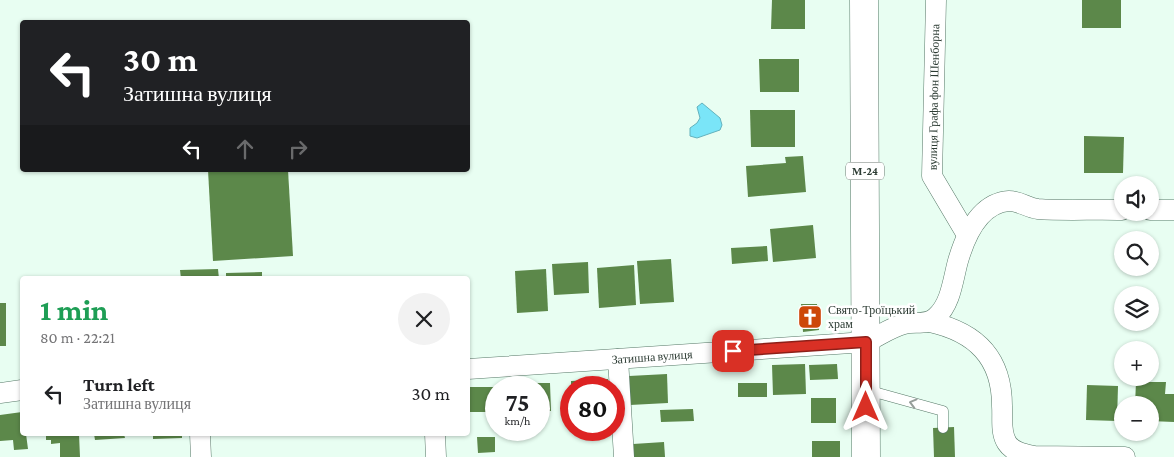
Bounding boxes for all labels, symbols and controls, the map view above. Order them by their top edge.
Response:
street label: вулиця Графа фон Шенборна [926,23,942,170]
icon: left [40,40,105,105]
text: 30 m [123,40,198,79]
text: Затишна вулиця [123,81,272,106]
icon: left [178,135,206,163]
icon: ahead [231,135,259,163]
icon: right [284,135,312,163]
road number: М-24 [846,162,884,180]
map controls [1114,176,1159,441]
button: sound [1114,176,1159,221]
button: search [1114,231,1159,276]
button: layers [1114,286,1159,331]
text: 1 min [40,293,108,326]
button: close [398,293,450,345]
place label: Свято-Троїцький храм [828,303,916,331]
church icon: Свято-Троїцький храм [797,304,823,330]
text: 80 m · 22:21 [40,329,115,346]
pin [712,330,754,372]
icon: arrive [719,337,747,365]
button: + [1114,341,1159,386]
street label: Затишна вулиця [611,347,693,367]
text: Turn left [83,374,155,395]
speed limit sign: 80 [560,376,625,441]
icon: left [40,380,68,408]
position arrow [839,380,891,432]
text: 30 m [411,383,450,404]
text: 75 [505,389,530,416]
text: Затишна вулиця [83,395,191,412]
button: − [1114,396,1159,441]
one-way arrow [909,398,917,408]
text: km/h [505,414,530,428]

